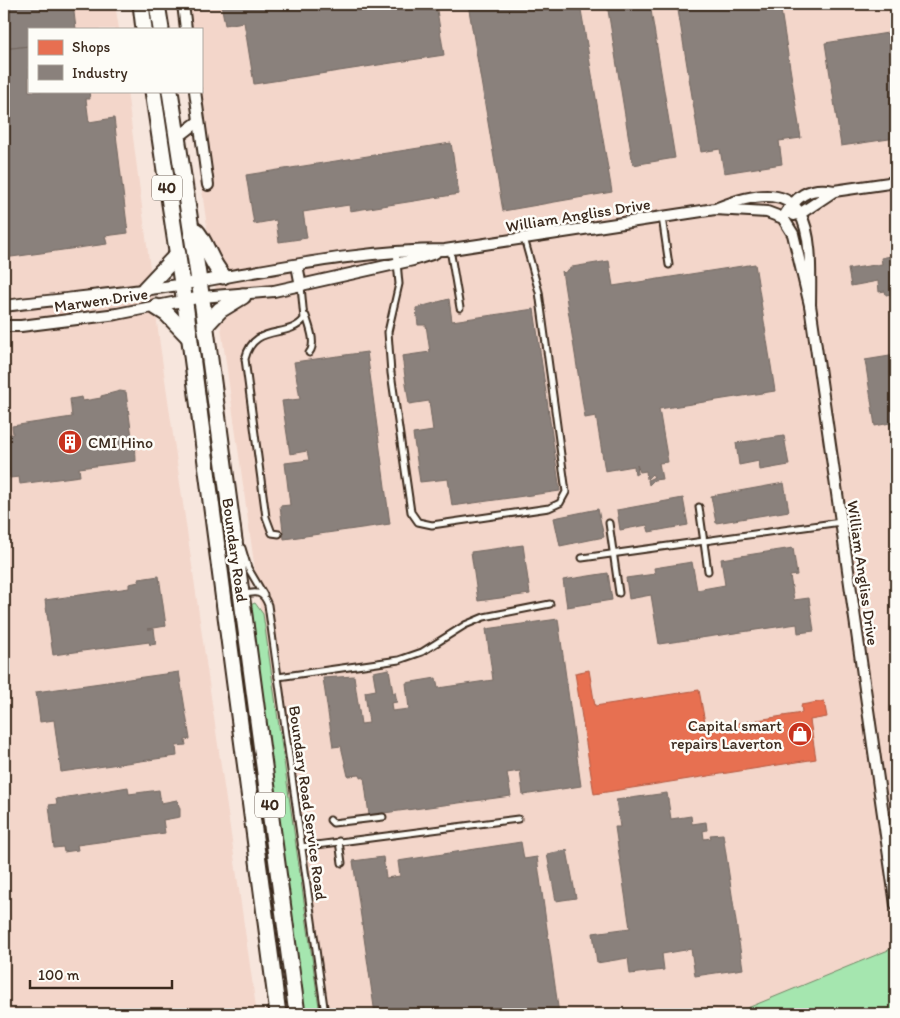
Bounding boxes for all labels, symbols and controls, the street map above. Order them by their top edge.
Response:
legend [28,28,202,92]
text: Shops [72,38,111,56]
text: Industry [72,64,128,82]
road number: 40 [152,176,182,200]
street label: William Angliss Drive [504,194,652,236]
street label: Marwen Drive [53,284,149,316]
building icon: CMI Hino [57,429,83,455]
place label: CMI Hino [88,433,153,452]
street label: Boundary Road [218,497,252,604]
street label: William Angliss Drive [843,499,883,647]
street label: Boundary Road Service Road [285,704,331,902]
place label: Capital smart repairs Laverton [671,716,782,753]
shop icon: Capital smart repairs Laverton [787,721,813,747]
road number: 40 [255,792,285,818]
scale bar [30,958,172,990]
text: 100 m [38,966,80,984]

